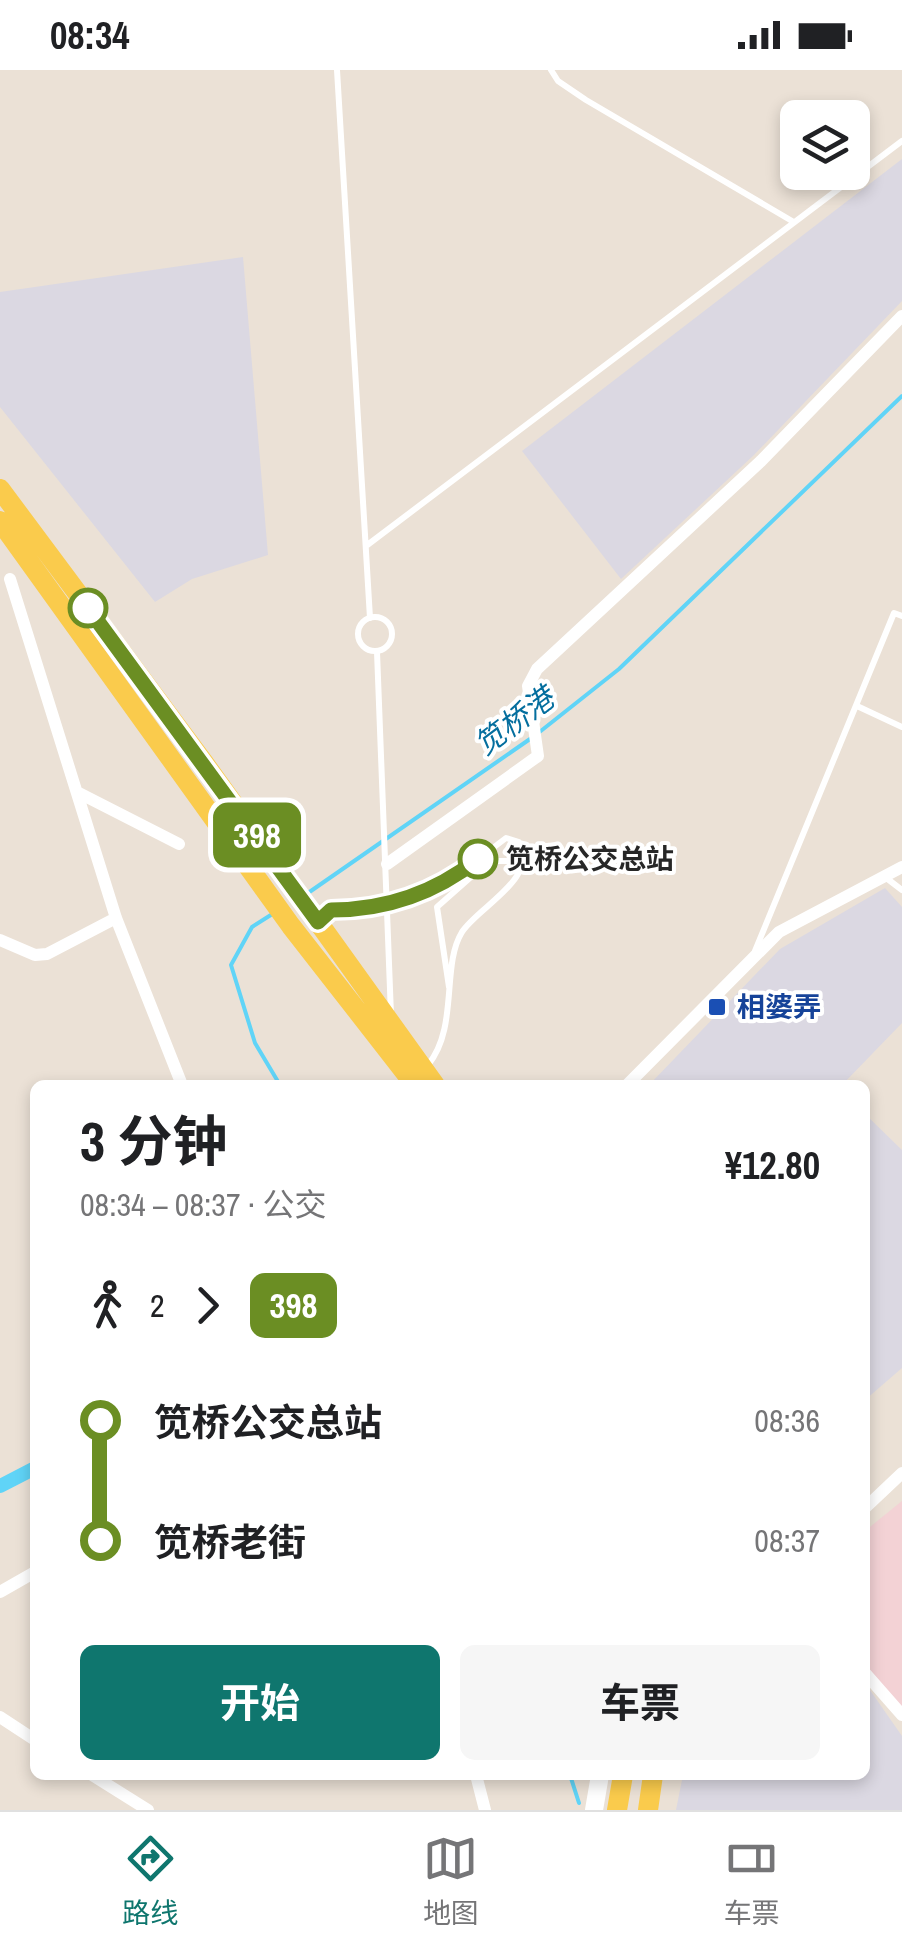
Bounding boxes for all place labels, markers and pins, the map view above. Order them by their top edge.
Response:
unlabelled marker [69,589,107,627]
marker: 笕桥公交总站 [459,840,497,878]
place label: 笕桥公交总站 [506,840,674,878]
place label: 相婆弄 [737,988,821,1026]
marker: 相婆弄 [706,996,728,1018]

